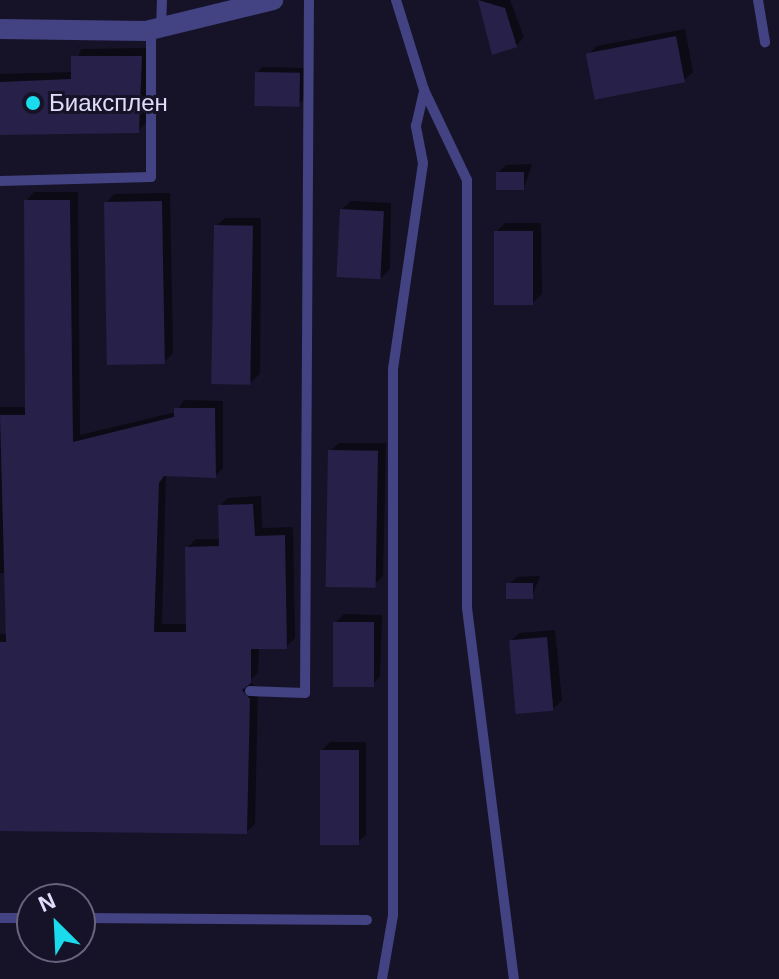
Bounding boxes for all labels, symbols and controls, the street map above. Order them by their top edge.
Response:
place label: Биаксплен [49,89,168,117]
marker: Биаксплен [24,94,42,112]
north arrow [16,883,96,963]
text: N [34,888,59,917]

